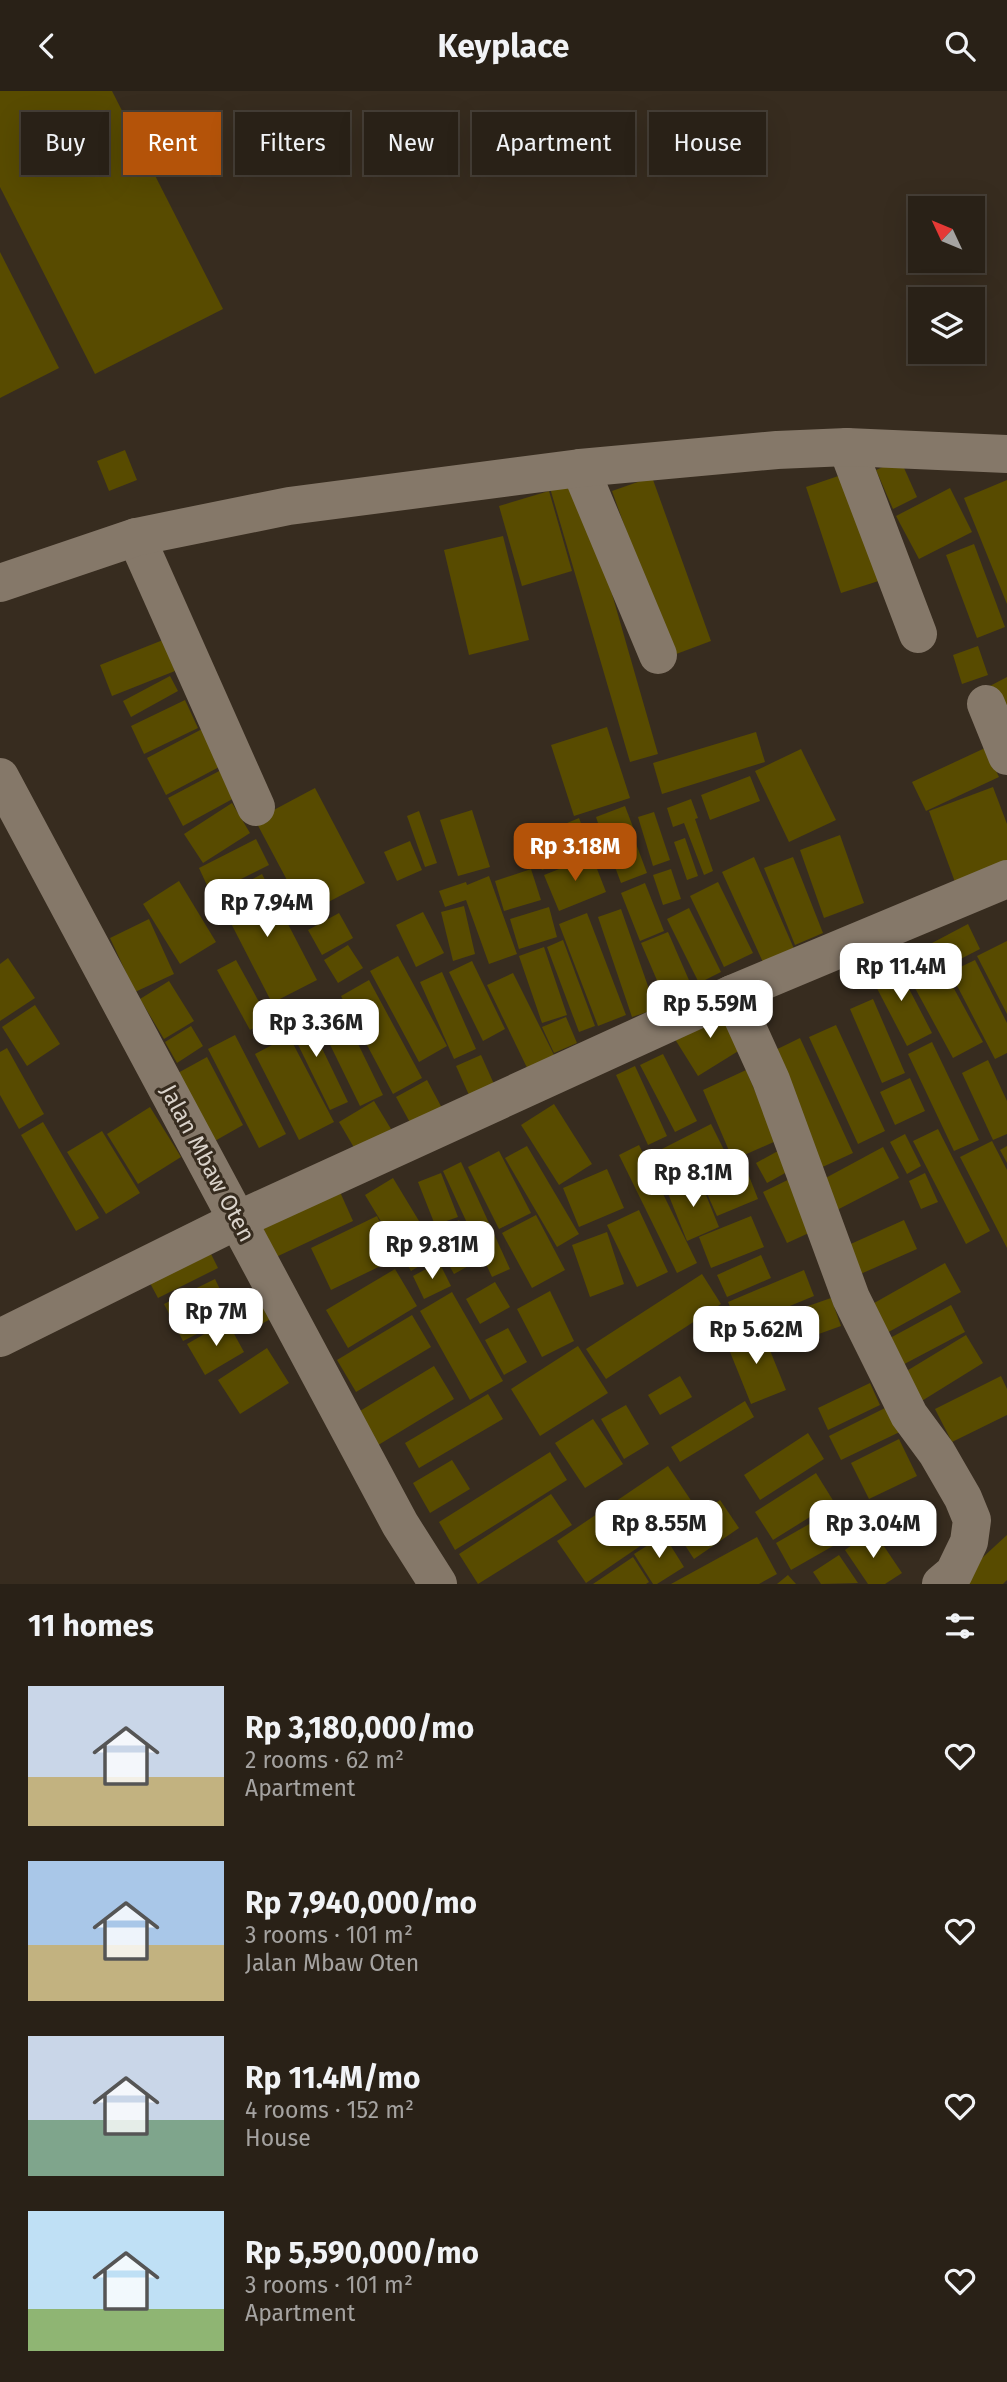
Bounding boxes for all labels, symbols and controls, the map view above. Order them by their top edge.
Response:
icon: back [28,27,66,65]
text: Keyplace [437,27,570,65]
icon: search [941,27,979,65]
chip: Buy [21,112,109,175]
chip: Rent [123,112,221,175]
chip: Filters [235,112,350,175]
chip: New [364,112,458,175]
chip: Apartment [472,112,635,175]
chip: House [649,112,766,175]
north arrow [908,196,985,273]
map controls [908,196,985,364]
button: layers [908,287,985,364]
pin: Rp 3.18M [503,823,647,883]
text: Rp 3.18M [530,832,620,860]
pin: Rp 7.94M [195,879,339,939]
text: Rp 7.94M [221,888,313,916]
pin: Rp 11.4M [829,943,973,1003]
text: Rp 11.4M [856,952,946,980]
pin: Rp 5.59M [638,981,782,1040]
text: Rp 5.59M [663,989,757,1017]
pin: Rp 3.36M [244,999,388,1059]
text: Rp 3.36M [269,1008,363,1036]
street label: Jalan Mbaw Oten [155,1080,261,1246]
pin: Rp 8.1M [628,1149,758,1209]
text: Rp 8.1M [654,1158,732,1186]
pin: Rp 9.81M [360,1221,504,1281]
text: Rp 9.81M [385,1230,479,1258]
pin: Rp 7M [167,1289,265,1348]
text: Rp 7M [185,1297,247,1325]
pin: Rp 5.62M [684,1307,828,1366]
text: Rp 5.62M [709,1315,803,1343]
pin: Rp 8.55M [587,1501,731,1560]
pin: Rp 3.04M [801,1501,945,1560]
text: Rp 8.55M [611,1509,707,1537]
text: Rp 3.04M [825,1509,921,1537]
icon: filters [941,1607,979,1645]
text: 11 homes [28,1608,154,1644]
text: Rp 3,180,000/mo [245,1710,474,1746]
icon: home [84,1714,168,1798]
icon: heart [941,1737,979,1775]
text: 2 rooms · 62 m² [245,1746,404,1774]
text: Apartment [245,1774,355,1802]
text: Rp 7,940,000/mo [245,1885,477,1921]
icon: home [84,1889,168,1973]
icon: heart [941,1912,979,1950]
text: 3 rooms · 101 m² [245,1921,413,1949]
text: Jalan Mbaw Oten [245,1949,419,1977]
text: Rp 11.4M/mo [245,2060,420,2096]
icon: home [84,2064,168,2148]
icon: heart [941,2087,979,2125]
text: 4 rooms · 152 m² [245,2096,414,2124]
text: House [245,2124,311,2152]
text: Rp 5,590,000/mo [245,2235,479,2271]
icon: home [84,2239,168,2323]
icon: heart [941,2262,979,2300]
text: 3 rooms · 101 m² [245,2271,413,2299]
text: Apartment [245,2299,355,2327]

